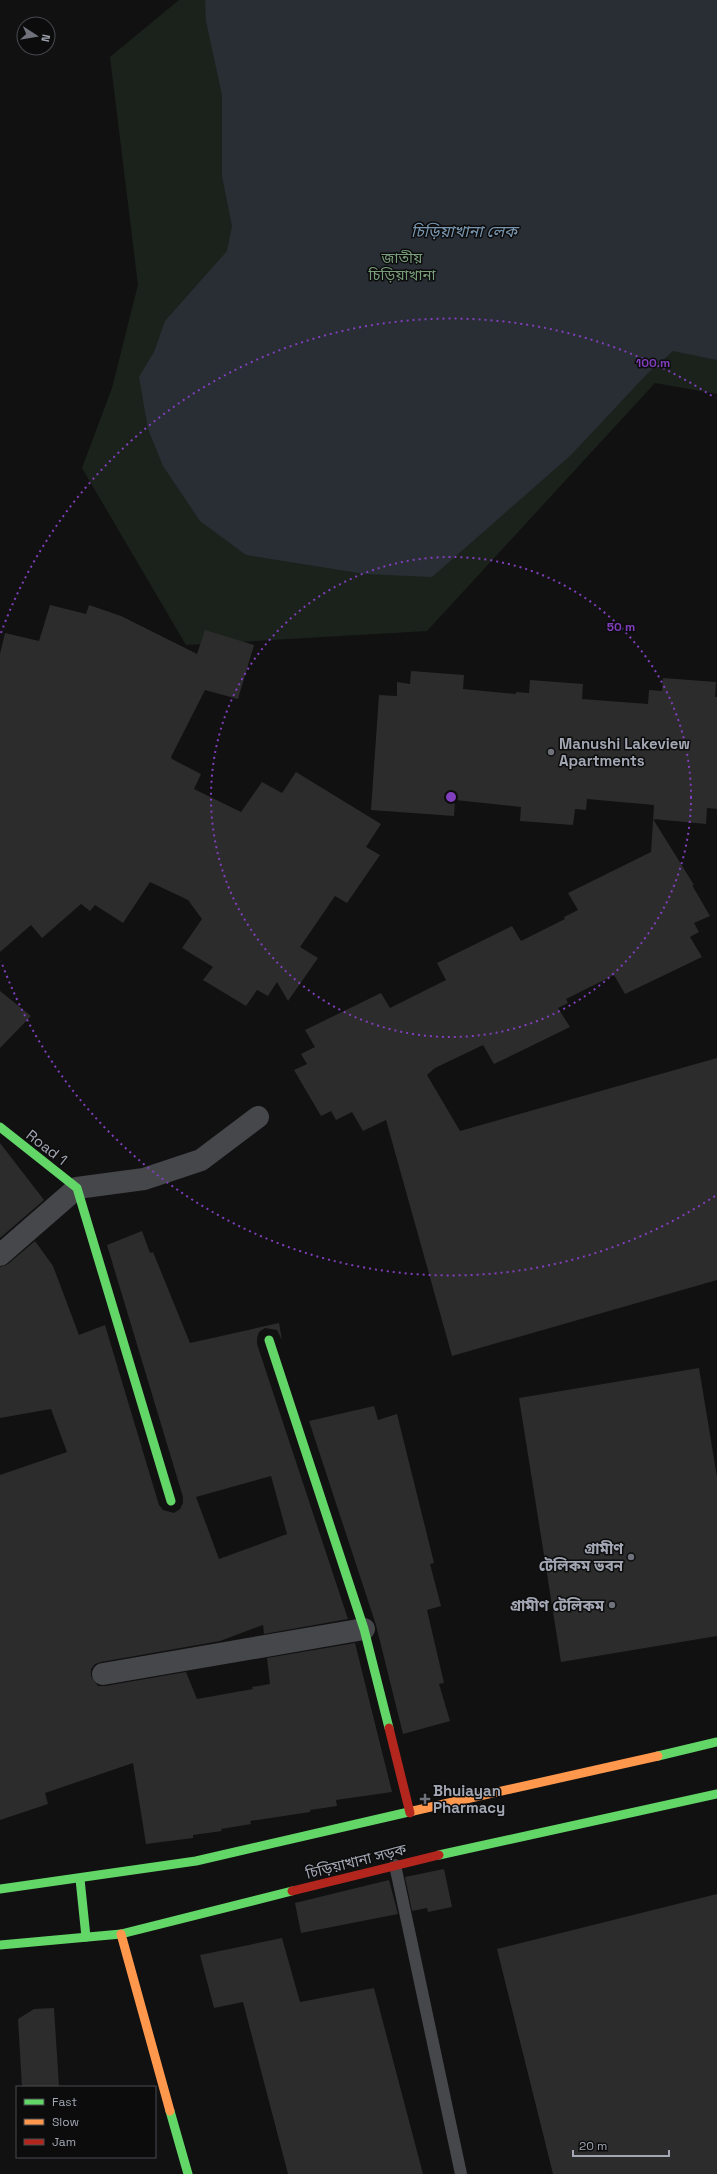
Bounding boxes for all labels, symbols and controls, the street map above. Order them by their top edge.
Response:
north arrow [16,16,56,56]
text: N [38,33,53,43]
water label: চিড়িয়াখানা লেক [411,221,520,242]
park label: জাতীয় চিড়িয়াখানা [367,248,437,284]
text: 100 m [636,355,670,371]
text: 50 m [607,619,635,635]
place label: Manushi Lakeview Apartments [559,734,690,770]
marker: Manushi Lakeview Apartments [546,747,556,757]
centre of rings [444,790,458,804]
street label: Road 1 [23,1125,71,1169]
place label: গ্রামীণ টেলিকম ভবন [539,1539,624,1575]
marker: গ্রামীণ টেলিকম ভবন [626,1552,636,1562]
place label: গ্রামীণ টেলিকম [510,1596,605,1615]
marker: গ্রামীণ টেলিকম [607,1600,617,1610]
place label: Bhuiayan Pharmacy [433,1781,505,1817]
marker: Bhuiayan Pharmacy [420,1794,430,1804]
street label: চিড়িয়াখানা সড়ক [303,1839,409,1883]
legend [16,2086,156,2158]
text: Fast [52,2094,77,2110]
text: Slow [52,2114,79,2130]
scale bar [573,2132,669,2158]
text: Jam [52,2134,76,2150]
text: 20 m [579,2138,607,2154]

